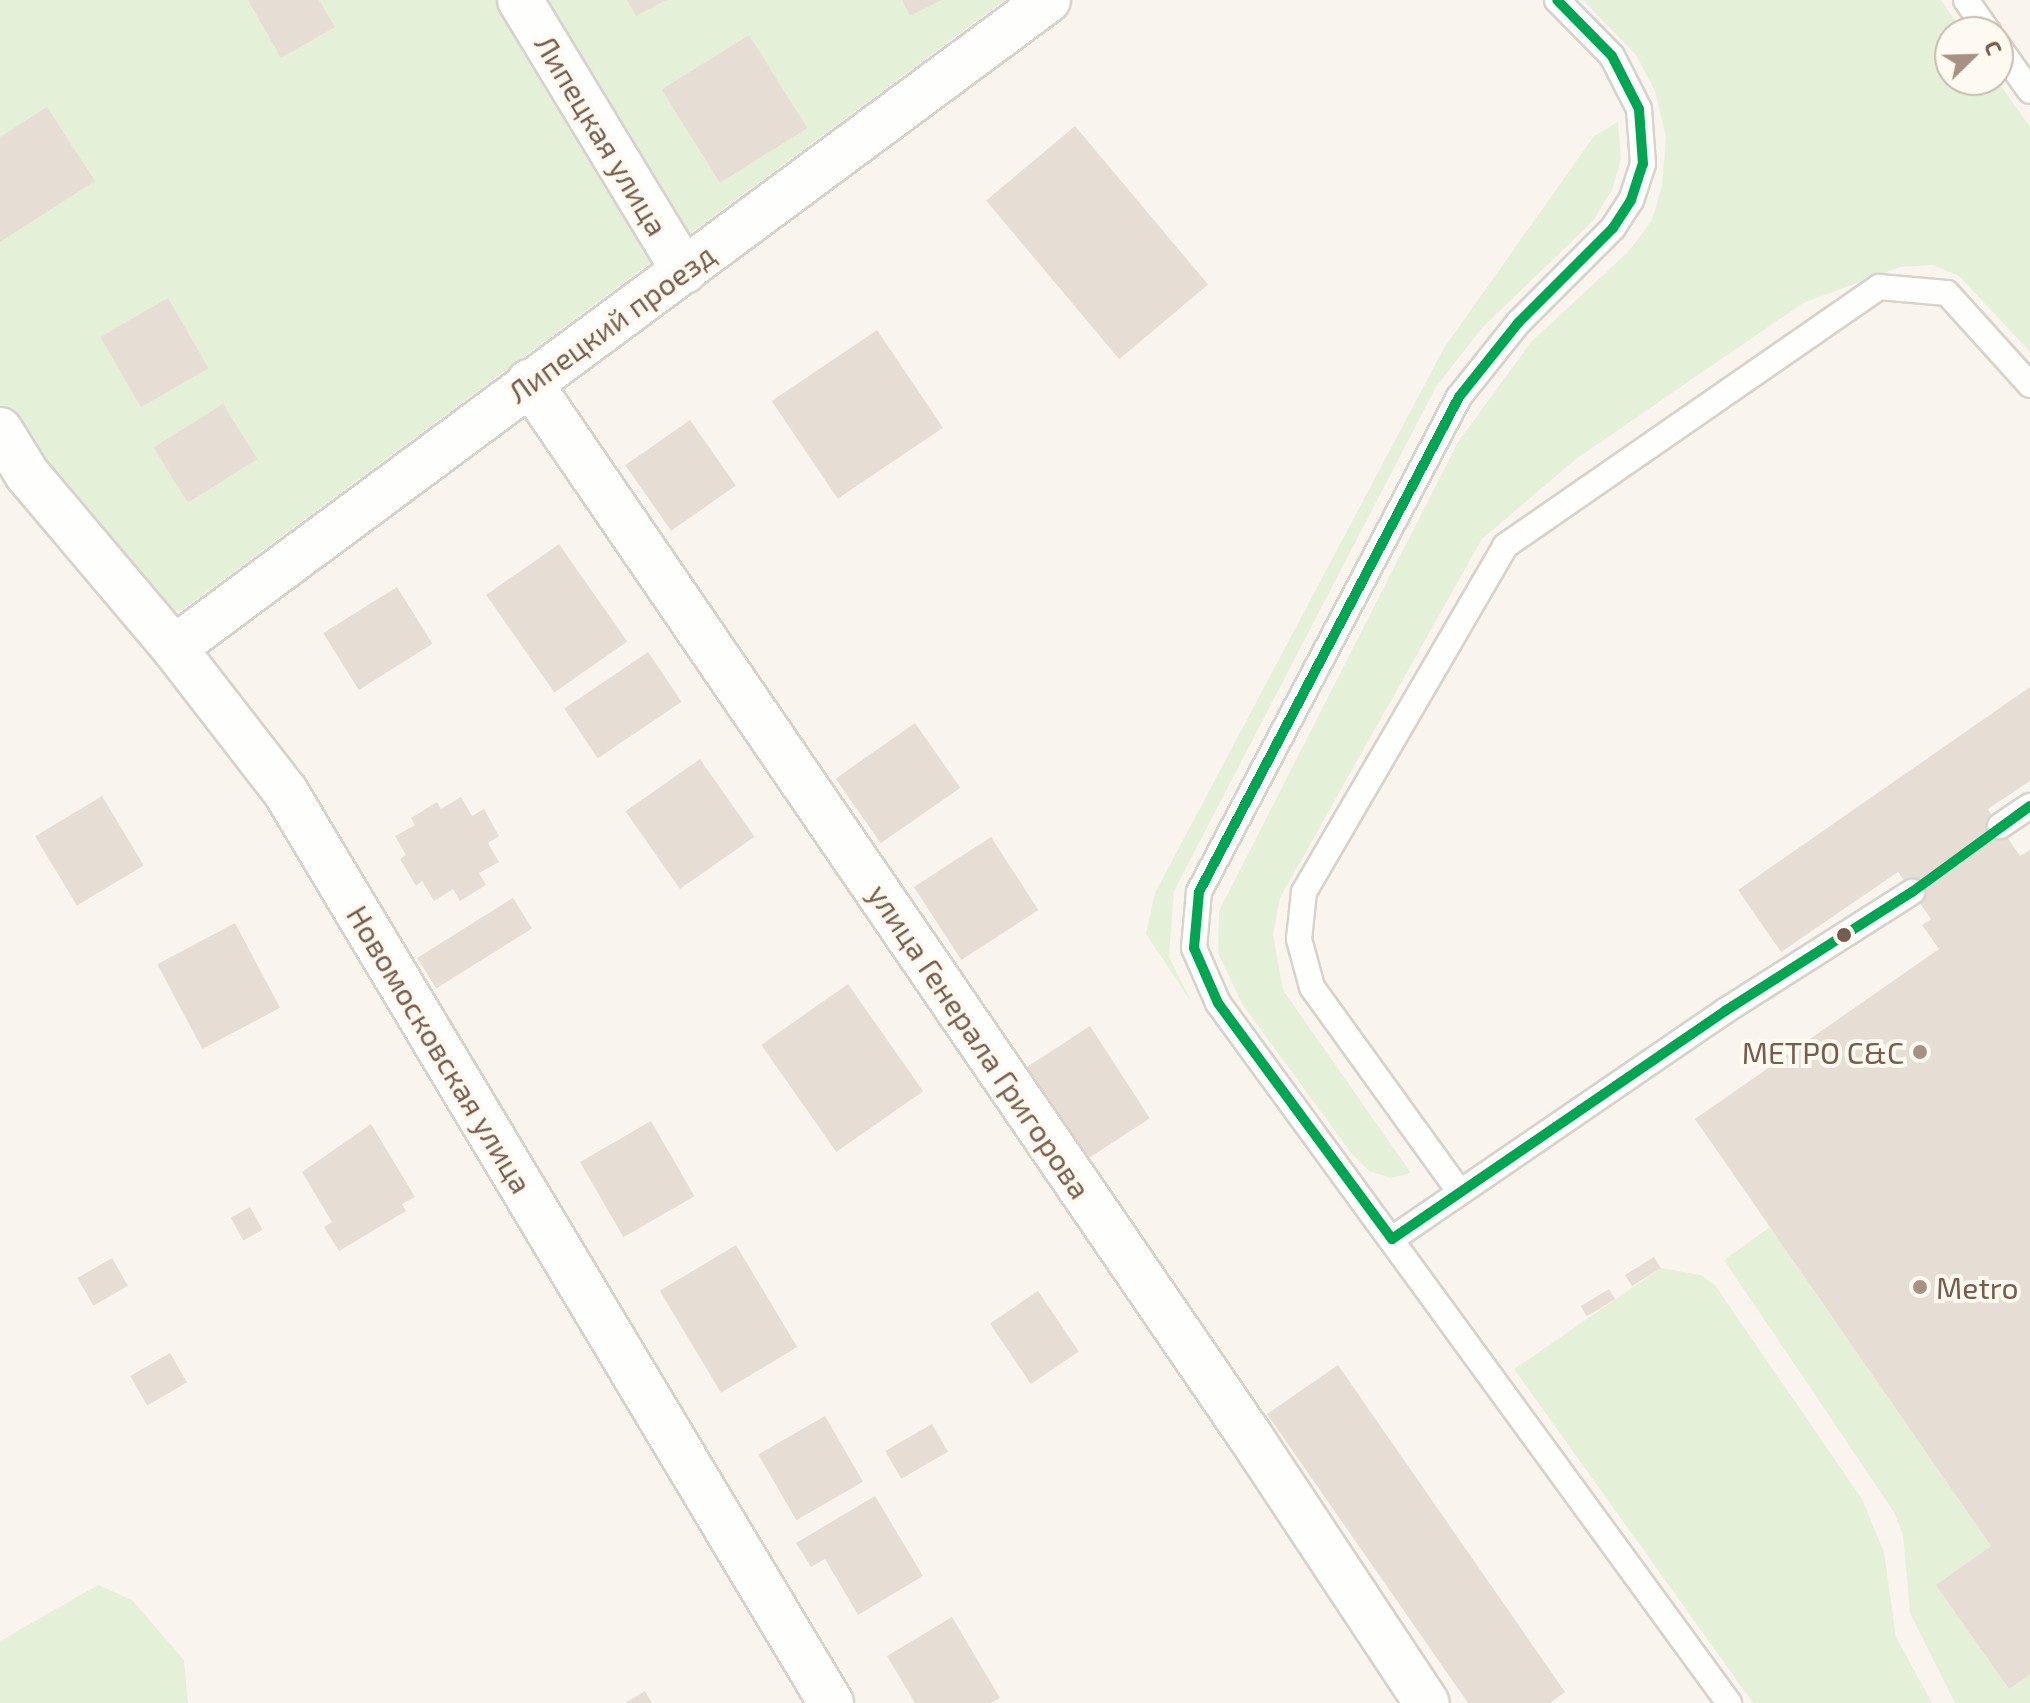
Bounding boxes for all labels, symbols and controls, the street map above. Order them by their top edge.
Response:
north arrow [1934,16,2014,96]
street label: Липецкая улица [528,28,676,242]
text: С [1980,36,2009,58]
street label: Липецкий проезд [501,236,721,410]
street label: улица Генерала Григорова [861,877,1099,1205]
street label: Новомосковская улица [340,899,540,1199]
unlabelled marker [1836,927,1852,943]
place label: МЕТРО С&С [1742,1034,1904,1070]
marker: МЕТРО С&С [1911,1043,1929,1061]
place label: Metro [1936,1269,2019,1305]
marker: Metro [1911,1278,1929,1296]

